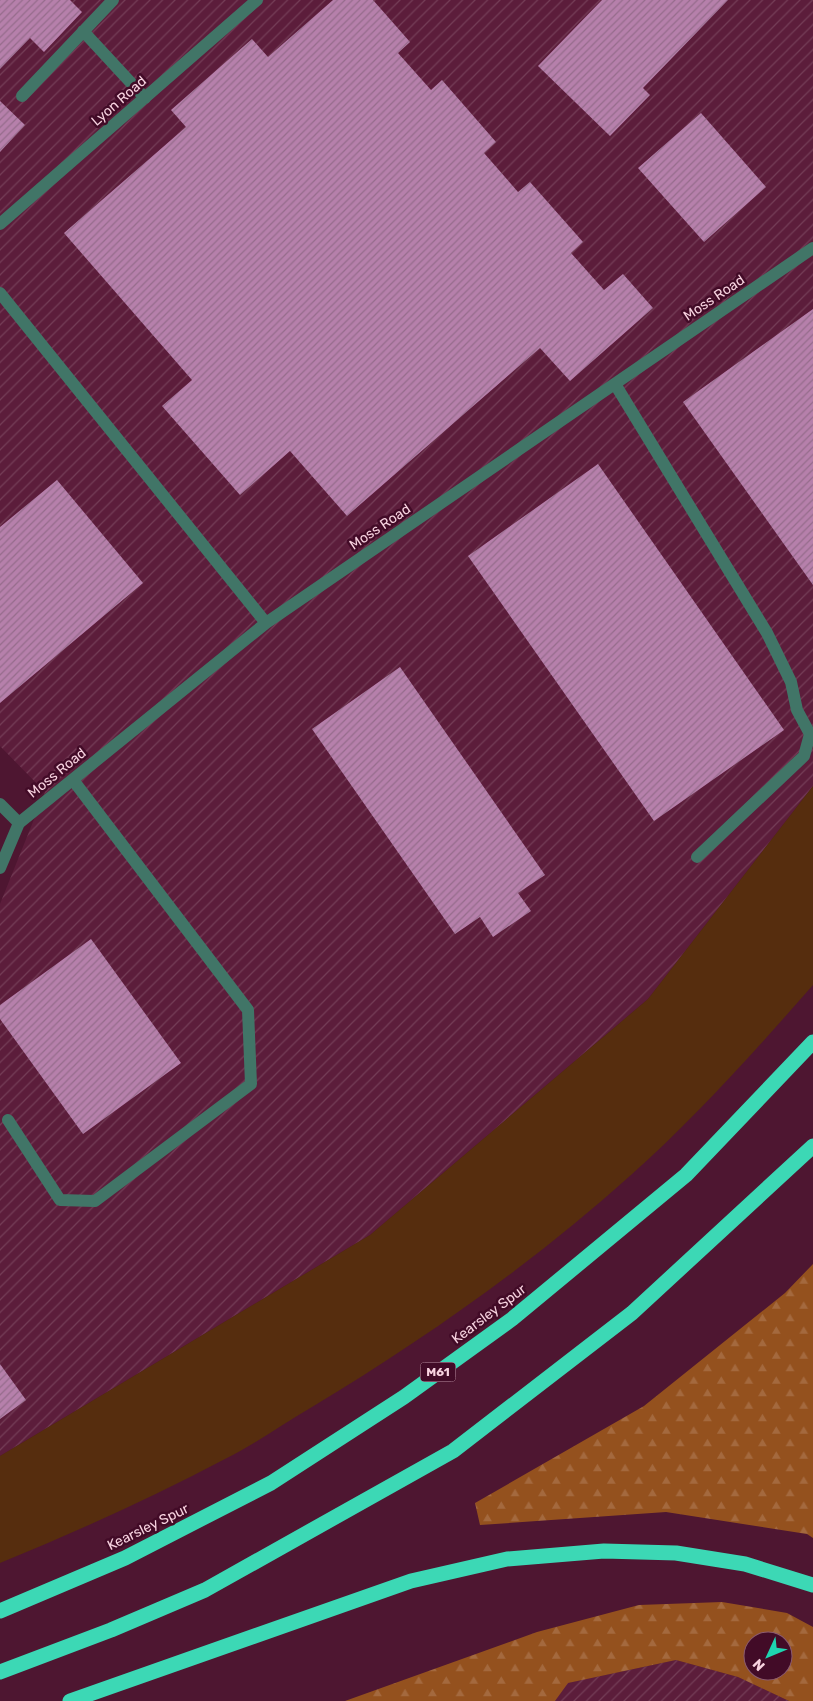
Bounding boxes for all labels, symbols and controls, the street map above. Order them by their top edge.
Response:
street label: Lyon Road [88,73,150,129]
street label: Moss Road [680,271,748,325]
street label: Moss Road [346,500,414,554]
street label: Moss Road [24,744,90,802]
street label: Kearsley Spur [449,1280,530,1347]
road number: M61 [420,1362,456,1381]
street label: Kearsley Spur [104,1500,192,1554]
north arrow [743,1631,793,1681]
text: N [749,1655,769,1674]

